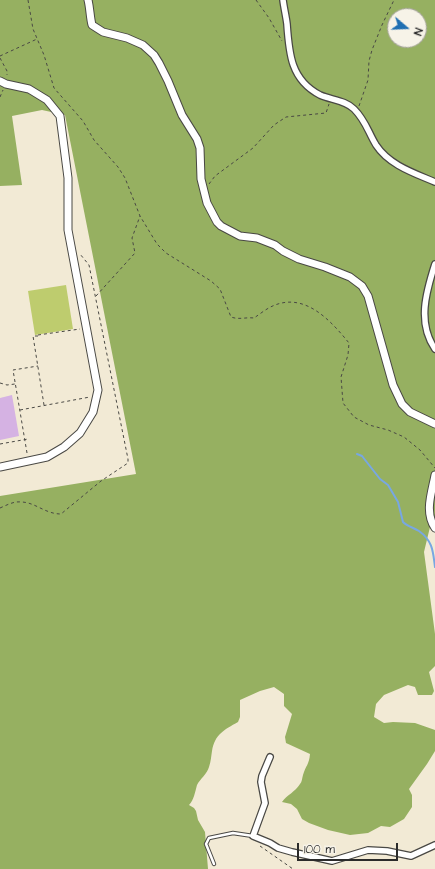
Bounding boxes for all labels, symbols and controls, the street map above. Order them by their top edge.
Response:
north arrow [387,8,427,48]
text: N [410,26,426,37]
scale bar [299,835,400,861]
text: 100 m [304,841,335,858]

